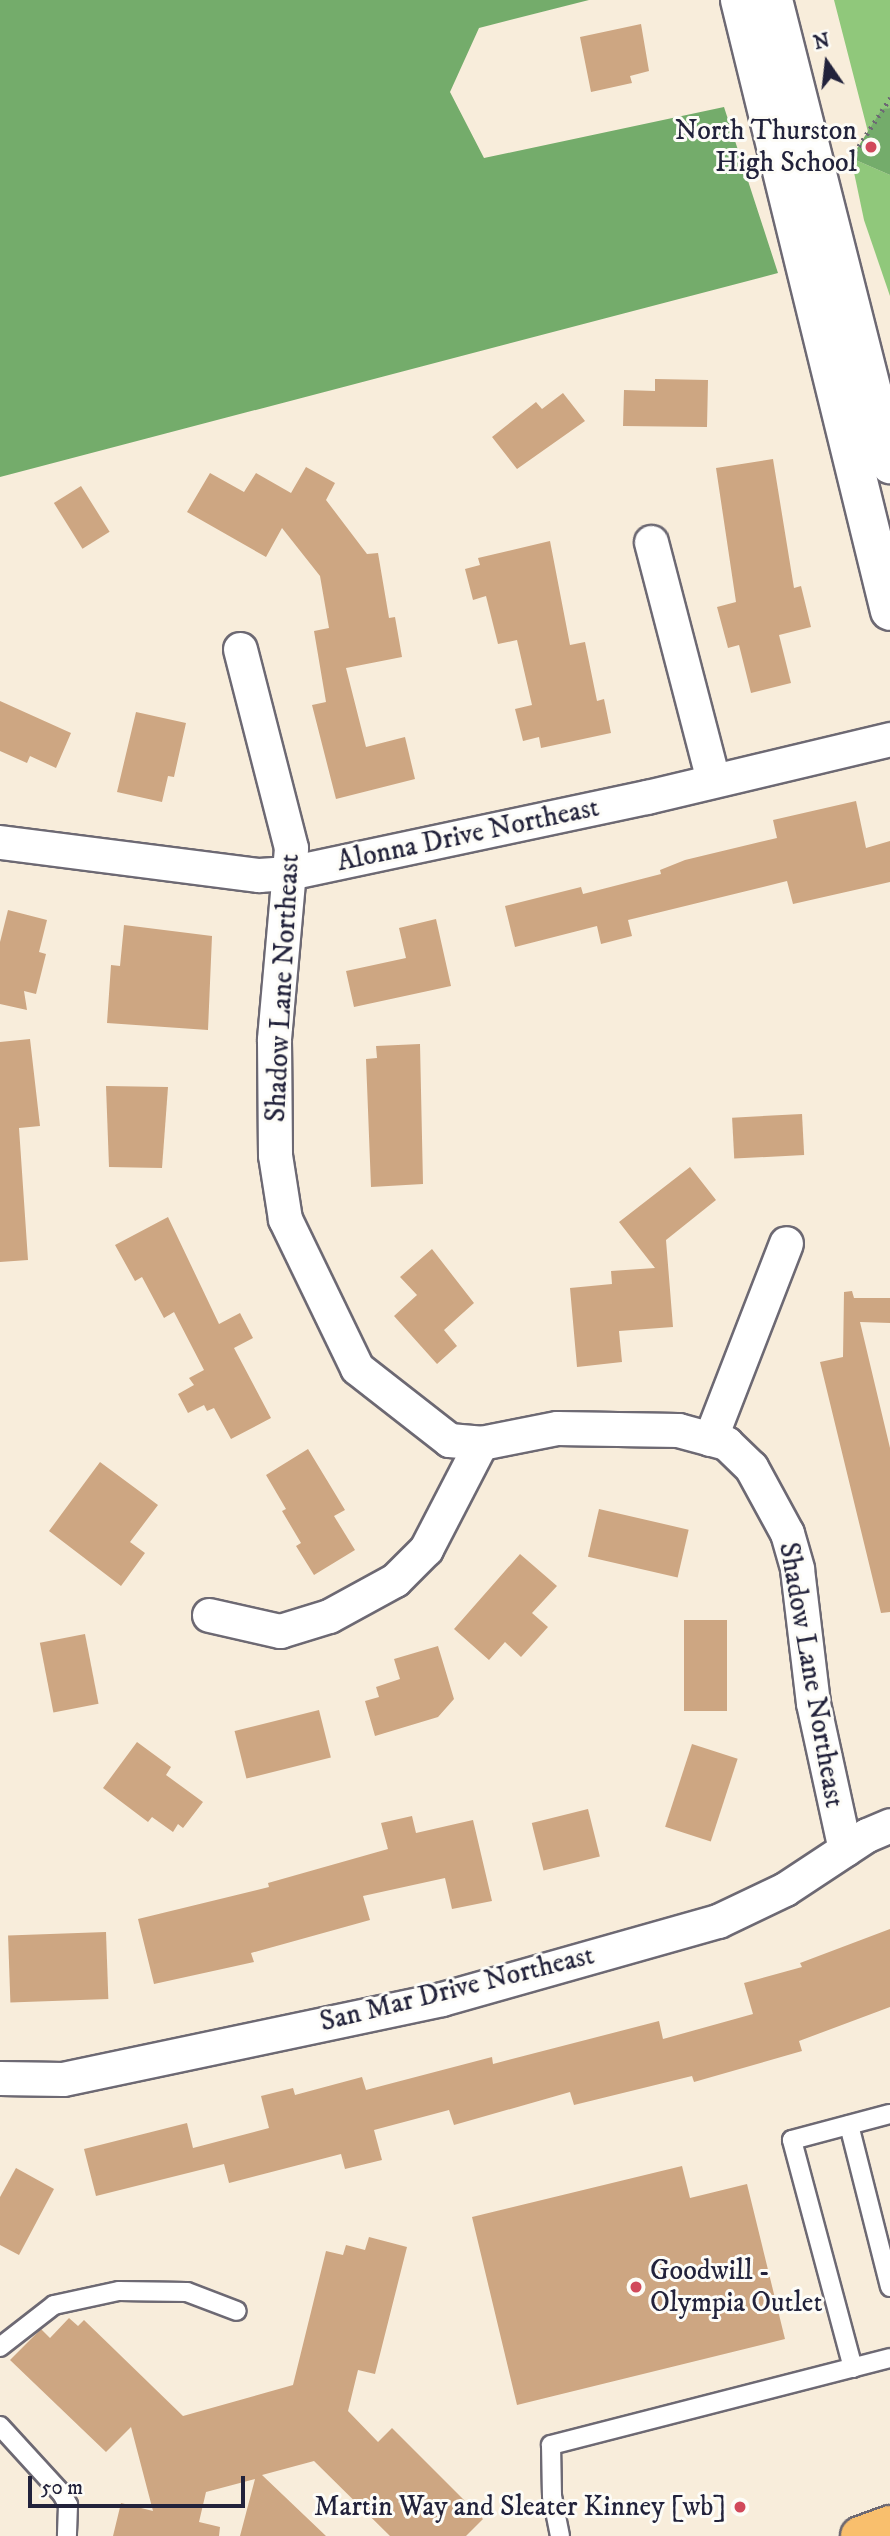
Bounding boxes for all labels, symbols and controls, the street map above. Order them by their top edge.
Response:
north arrow [792,28,862,98]
text: N [811,29,832,55]
place label: North Thurston High School [675,114,857,180]
marker: North Thurston High School [863,139,879,155]
street label: Alonna Drive Northeast [334,791,602,879]
street label: Shadow Lane Northeast [259,853,307,1123]
street label: Shadow Lane Northeast [771,1540,851,1810]
street label: San Mar Drive Northeast [317,1939,597,2039]
place label: Goodwill - Olympia Outlet [650,2254,822,2320]
marker: Goodwill - Olympia Outlet [628,2279,644,2295]
scale bar [32,2462,248,2506]
text: 50 m [41,2475,83,2501]
place label: Martin Way and Sleater Kinney [wb] [314,2490,726,2524]
marker: Martin Way and Sleater Kinney [wb] [732,2499,748,2515]

